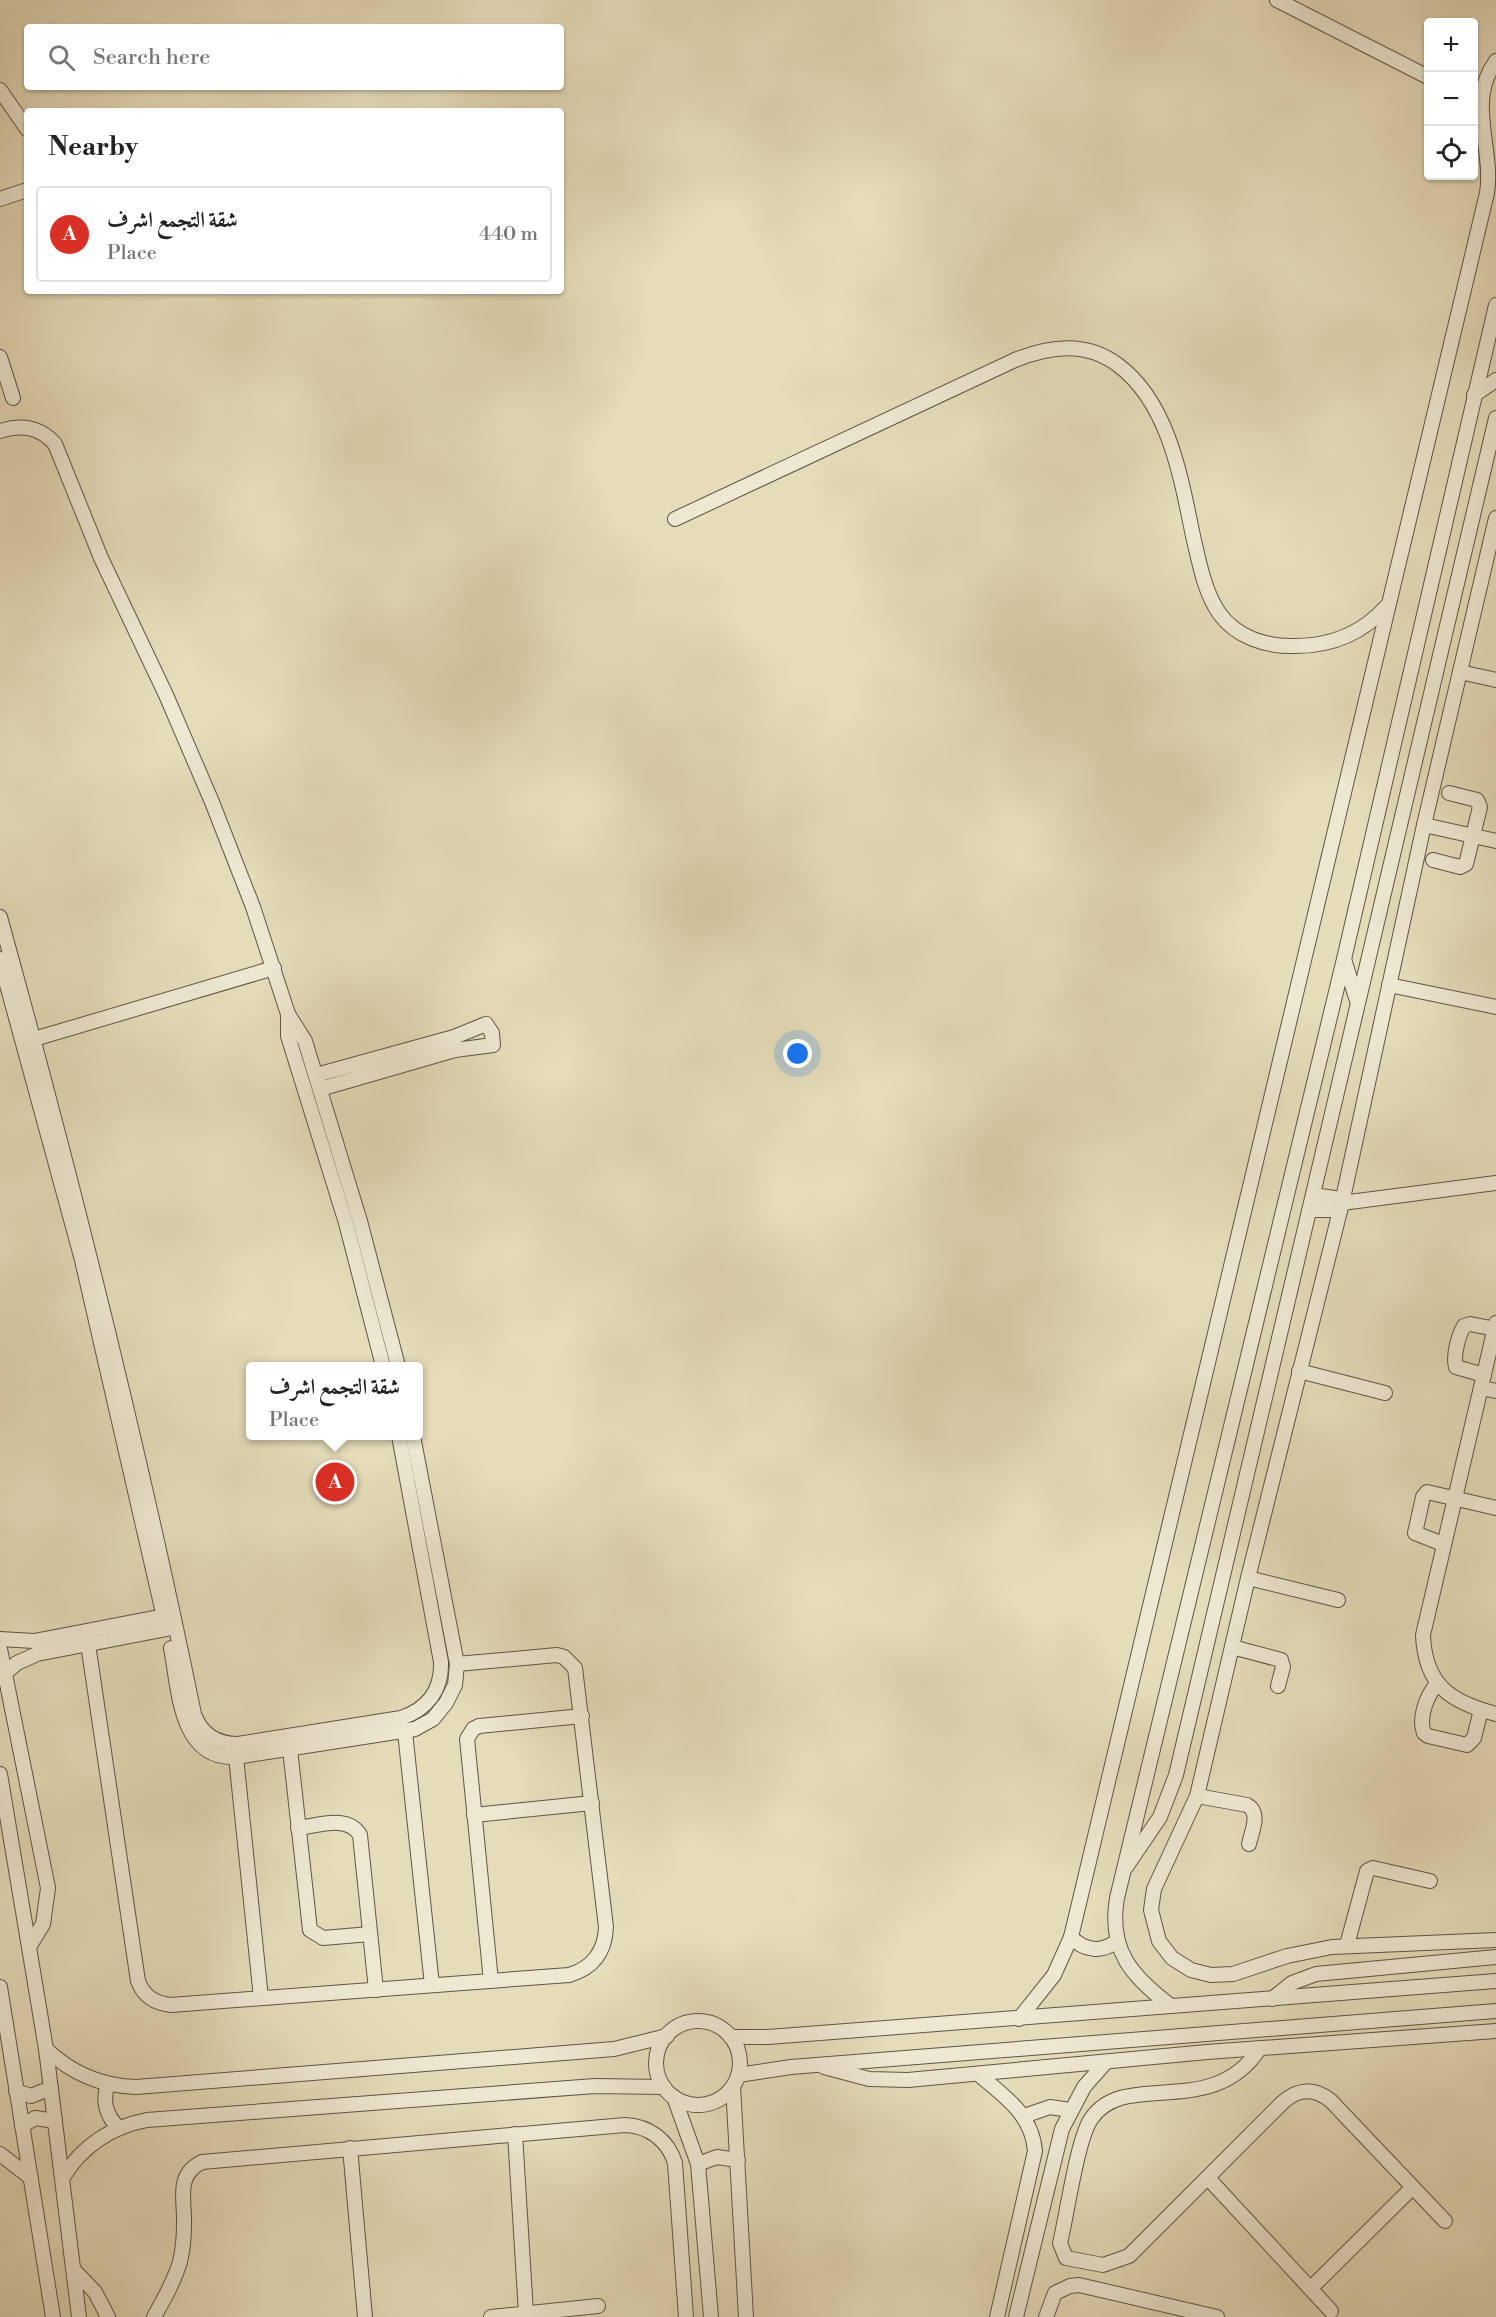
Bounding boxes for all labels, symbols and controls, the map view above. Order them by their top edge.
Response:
map controls [1424,18,1478,180]
button: + [1424,18,1478,72]
search box [24,24,564,90]
icon: search [45,41,78,74]
text: Search here [93,44,210,71]
button: − [1424,72,1478,126]
button: locate [1424,126,1478,180]
text: Nearby [48,131,138,163]
text: شقة التجمع اشرف [107,207,238,234]
text: A [62,222,77,247]
text: 440 m [479,222,538,247]
text: Place [107,241,157,266]
your location [783,1039,812,1068]
popup [246,1362,423,1440]
text: شقة التجمع اشرف [269,1374,400,1401]
text: Place [269,1408,319,1433]
pin: A [316,1460,354,1504]

